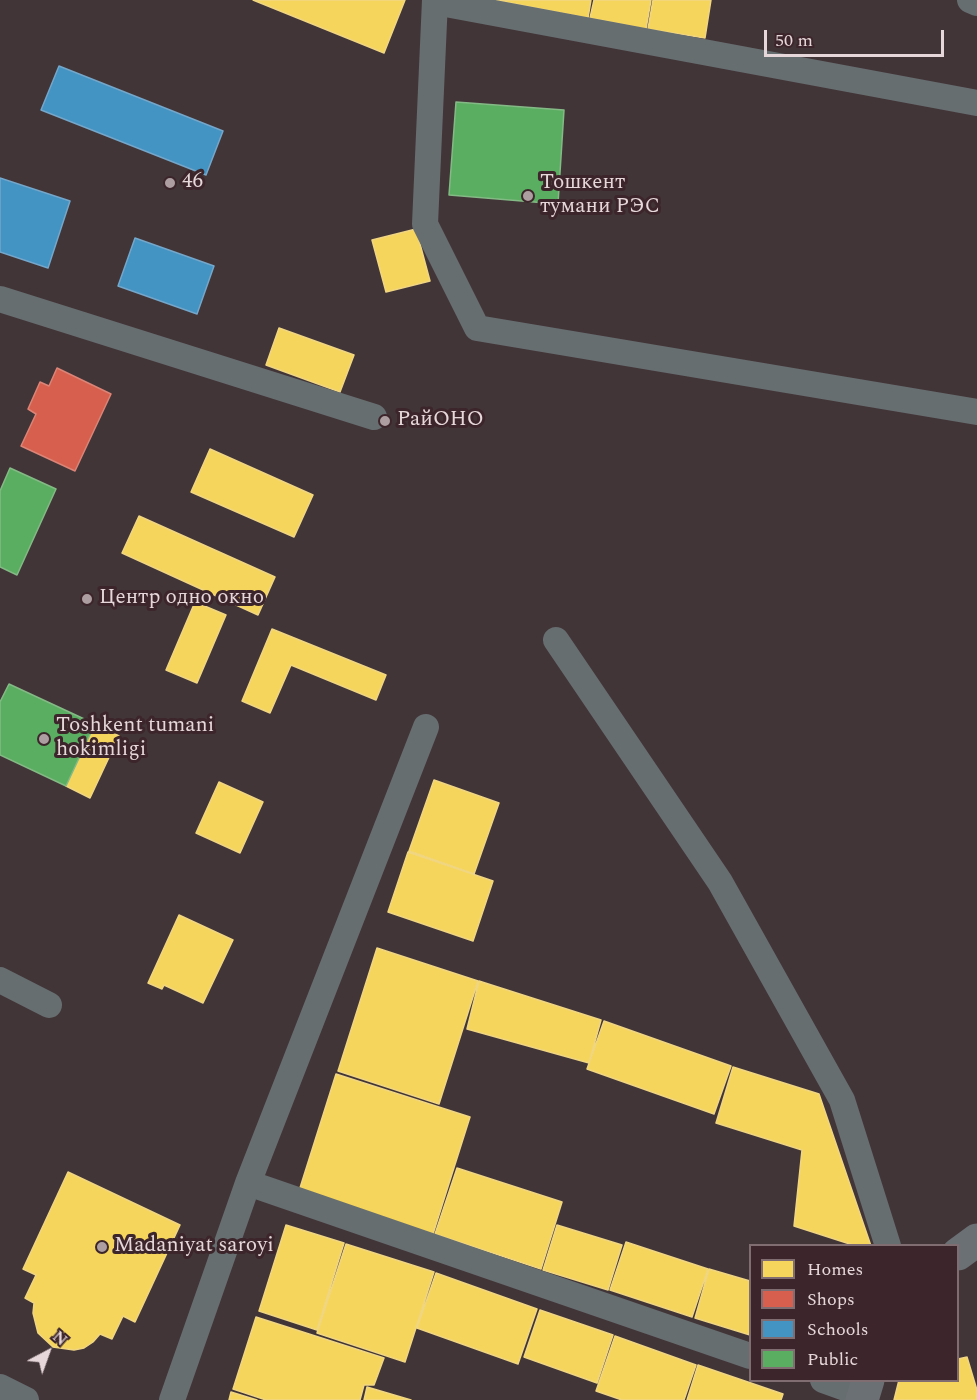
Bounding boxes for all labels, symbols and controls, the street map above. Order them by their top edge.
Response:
scale bar [767,18,947,56]
text: 50 m [775,27,813,54]
place label: 46 [182,170,203,196]
place label: Тошкент тумани РЭС [540,171,660,221]
marker: 46 [163,176,177,190]
marker: Тошкент тумани РЭС [521,189,535,203]
place label: РайОНО [397,408,484,434]
marker: РайОНО [378,414,392,428]
place label: Центр одно окно [99,586,264,612]
marker: Центр одно окно [80,592,94,606]
place label: Toshkent tumani hokimligi [56,714,214,764]
marker: Toshkent tumani hokimligi [37,732,51,746]
place label: Madaniyat saroyi [114,1234,274,1260]
marker: Madaniyat saroyi [95,1240,109,1254]
legend [749,1244,959,1382]
text: Homes [807,1256,863,1283]
text: Shops [807,1286,855,1313]
text: Schools [807,1316,869,1343]
north arrow [18,1322,78,1382]
text: N [47,1325,73,1352]
text: Public [807,1346,858,1373]

